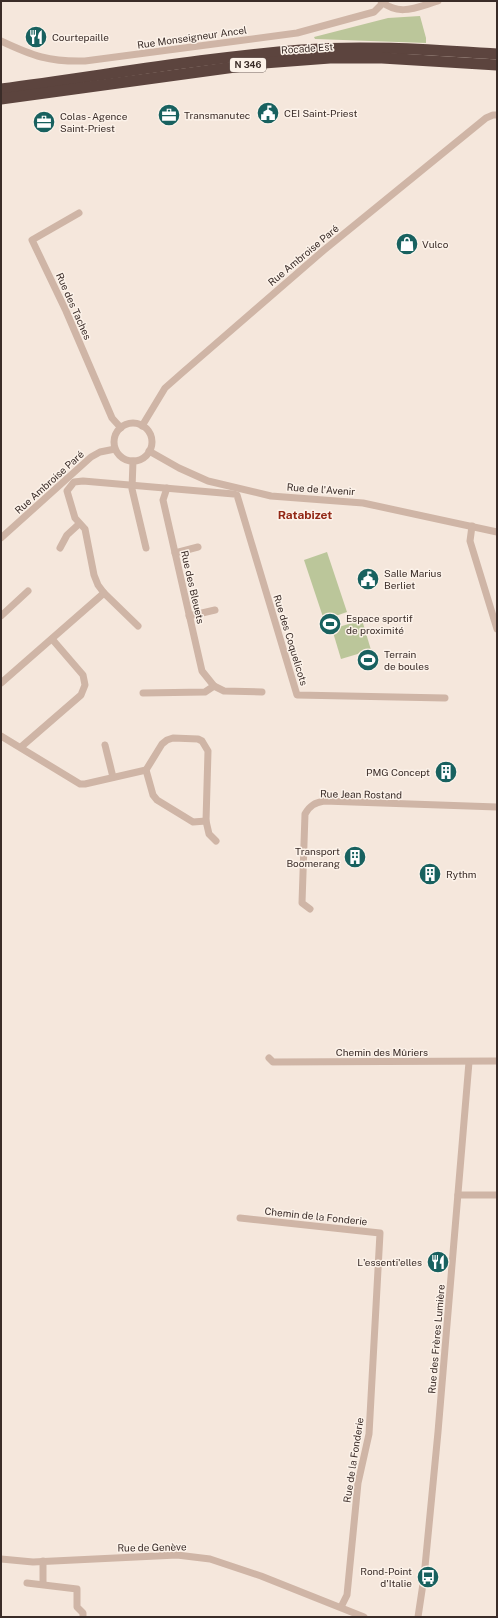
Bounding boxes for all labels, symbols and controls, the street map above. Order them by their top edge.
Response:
street label: Rue Monseigneur Ancel [136,23,248,51]
restaurant icon: Courtepaille [23,24,49,50]
place label: Courtepaille [52,31,109,43]
street label: Rocade Est [281,40,334,56]
road number: N 346 [230,58,266,72]
public building icon: CEI Saint-Priest [255,100,281,126]
office icon: Transmanutec [156,102,182,128]
place label: CEI Saint-Priest [284,107,357,119]
office icon: Colas - Agence Saint-Priest [31,109,57,135]
place label: Transmanutec [184,109,250,121]
place label: Colas - Agence Saint-Priest [60,110,128,134]
street label: Rue Ambroise Paré [265,222,341,288]
shop icon: Vulco [394,231,420,257]
place label: Vulco [422,238,449,250]
street label: Rue des Taches [54,271,94,341]
street label: Rue Ambroise Paré [12,448,86,516]
street label: Rue de l'Avenir [286,481,356,497]
district label: Ratabizet [278,508,332,522]
street label: Rue des Bleuets [179,549,207,625]
public building icon: Salle Marius Berliet [355,566,381,592]
place label: Salle Marius Berliet [384,567,442,591]
street label: Rue des Coquelicots [271,593,311,687]
sports icon: Espace sportif de proximité [317,611,343,637]
place label: Espace sportif de proximité [346,612,413,636]
sports icon: Terrain de boules [355,647,381,673]
place label: Terrain de boules [384,648,429,672]
building icon: PMG Concept [433,759,459,785]
place label: PMG Concept [366,766,430,778]
street label: Rue Jean Rostand [320,787,402,801]
building icon: Transport Boomerang [342,844,368,870]
place label: Transport Boomerang [286,845,340,869]
building icon: Rythm [417,861,443,887]
place label: Rythm [446,868,476,880]
street label: Chemin des Mûriers [336,1046,428,1058]
street label: Chemin de la Fonderie [264,1205,368,1227]
restaurant icon: L'essenti'elles [425,1249,451,1275]
place label: L'essenti'elles [357,1256,422,1268]
street label: Rue des Frères Lumière [425,1283,447,1394]
street label: Rue de la Fonderie [340,1416,366,1504]
street label: Rue de Genève [117,1540,187,1554]
bus stop icon: Rond-Point d'Italie [415,1564,441,1590]
place label: Rond-Point d'Italie [360,1565,412,1589]

